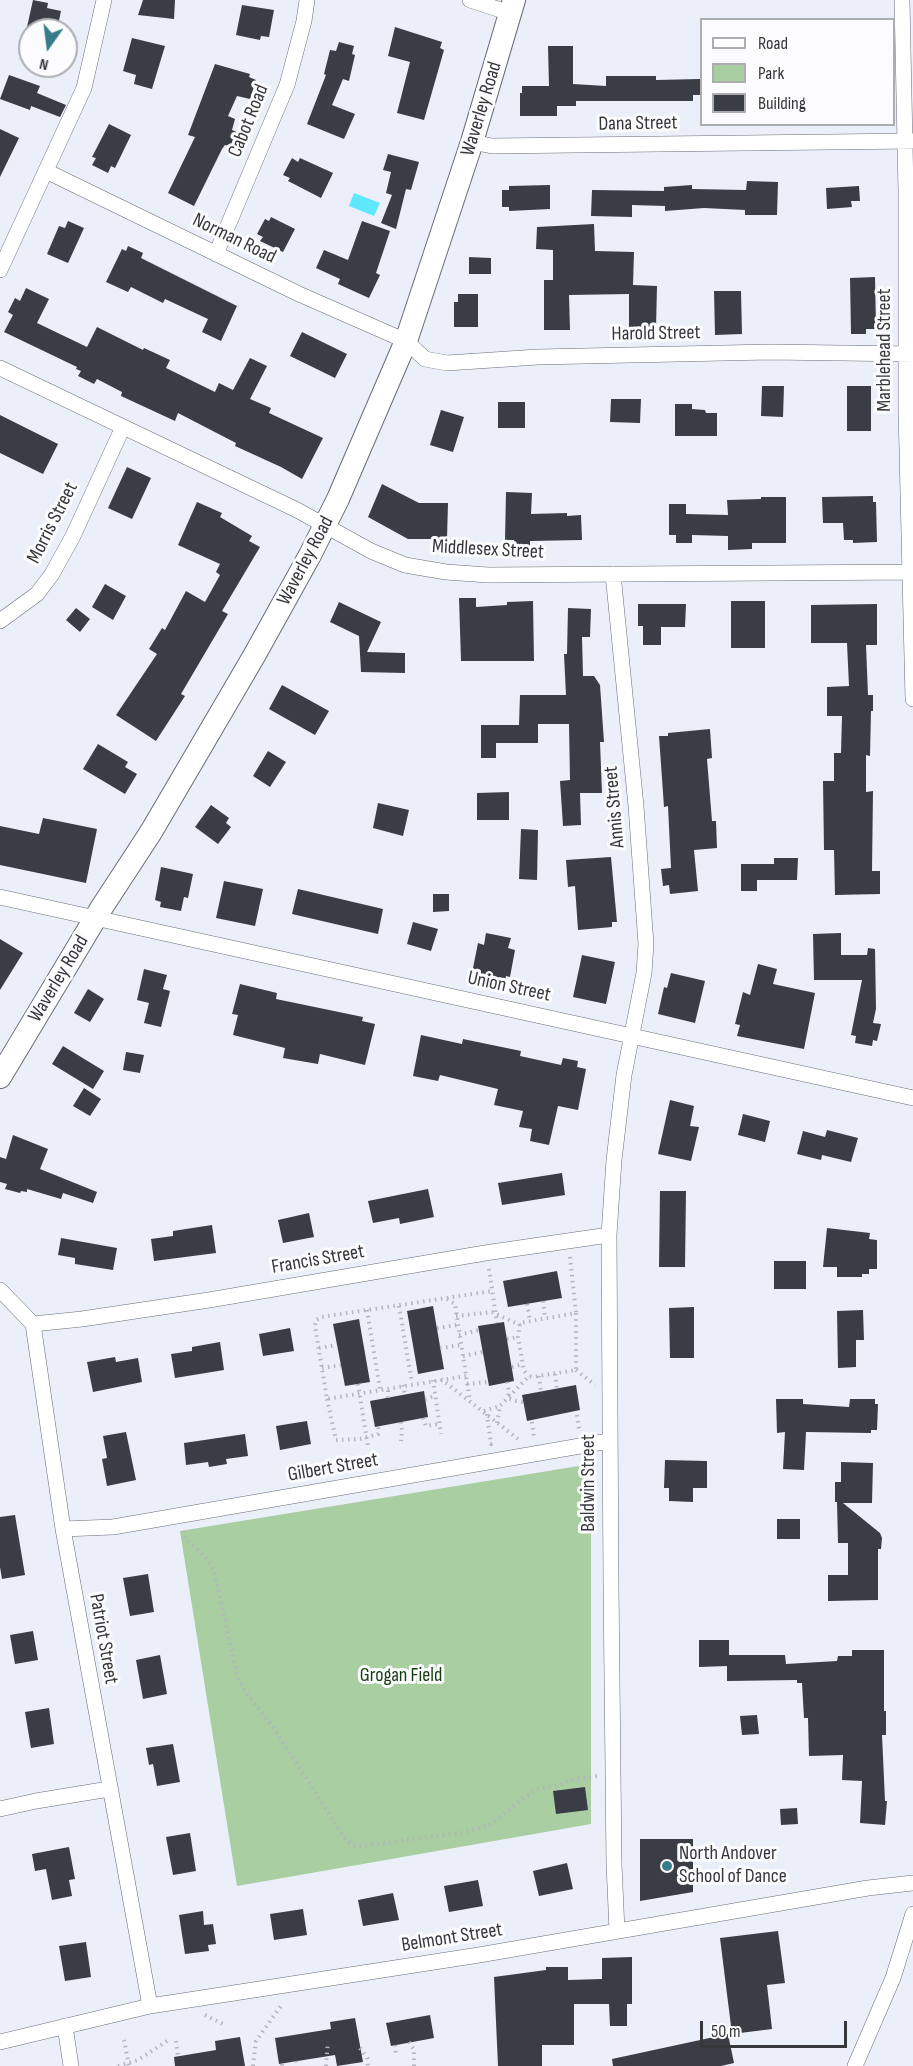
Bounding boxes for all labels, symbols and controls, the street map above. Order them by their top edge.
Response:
north arrow [18,18,78,78]
legend [700,18,895,126]
text: Road [758,33,788,54]
text: N [38,54,50,74]
street label: Waverley Road [456,59,508,159]
text: Park [758,63,784,84]
street label: Cabot Road [224,81,274,161]
text: Building [758,93,806,114]
street label: Dana Street [598,111,678,137]
street label: Norman Road [188,209,280,269]
street label: Marblehead Street [873,288,897,412]
street label: Harold Street [611,321,701,347]
street label: Morris Street [22,478,84,568]
street label: Waverley Road [273,512,339,610]
street label: Middlesex Street [431,535,545,565]
street label: Annis Street [599,765,631,849]
street label: Waverley Road [24,931,94,1027]
street label: Union Street [465,966,553,1008]
street label: Francis Street [270,1240,366,1280]
street label: Baldwin Street [577,1434,601,1532]
street label: Gilbert Street [286,1448,380,1488]
street label: Patriot Street [83,1592,123,1686]
park label: Grogan Field [360,1664,442,1688]
place label: North Andover School of Dance [679,1842,787,1889]
marker: North Andover School of Dance [660,1859,674,1873]
street label: Belmont Street [400,1918,504,1958]
scale bar [703,2009,850,2047]
text: 50 m [711,2021,741,2042]

